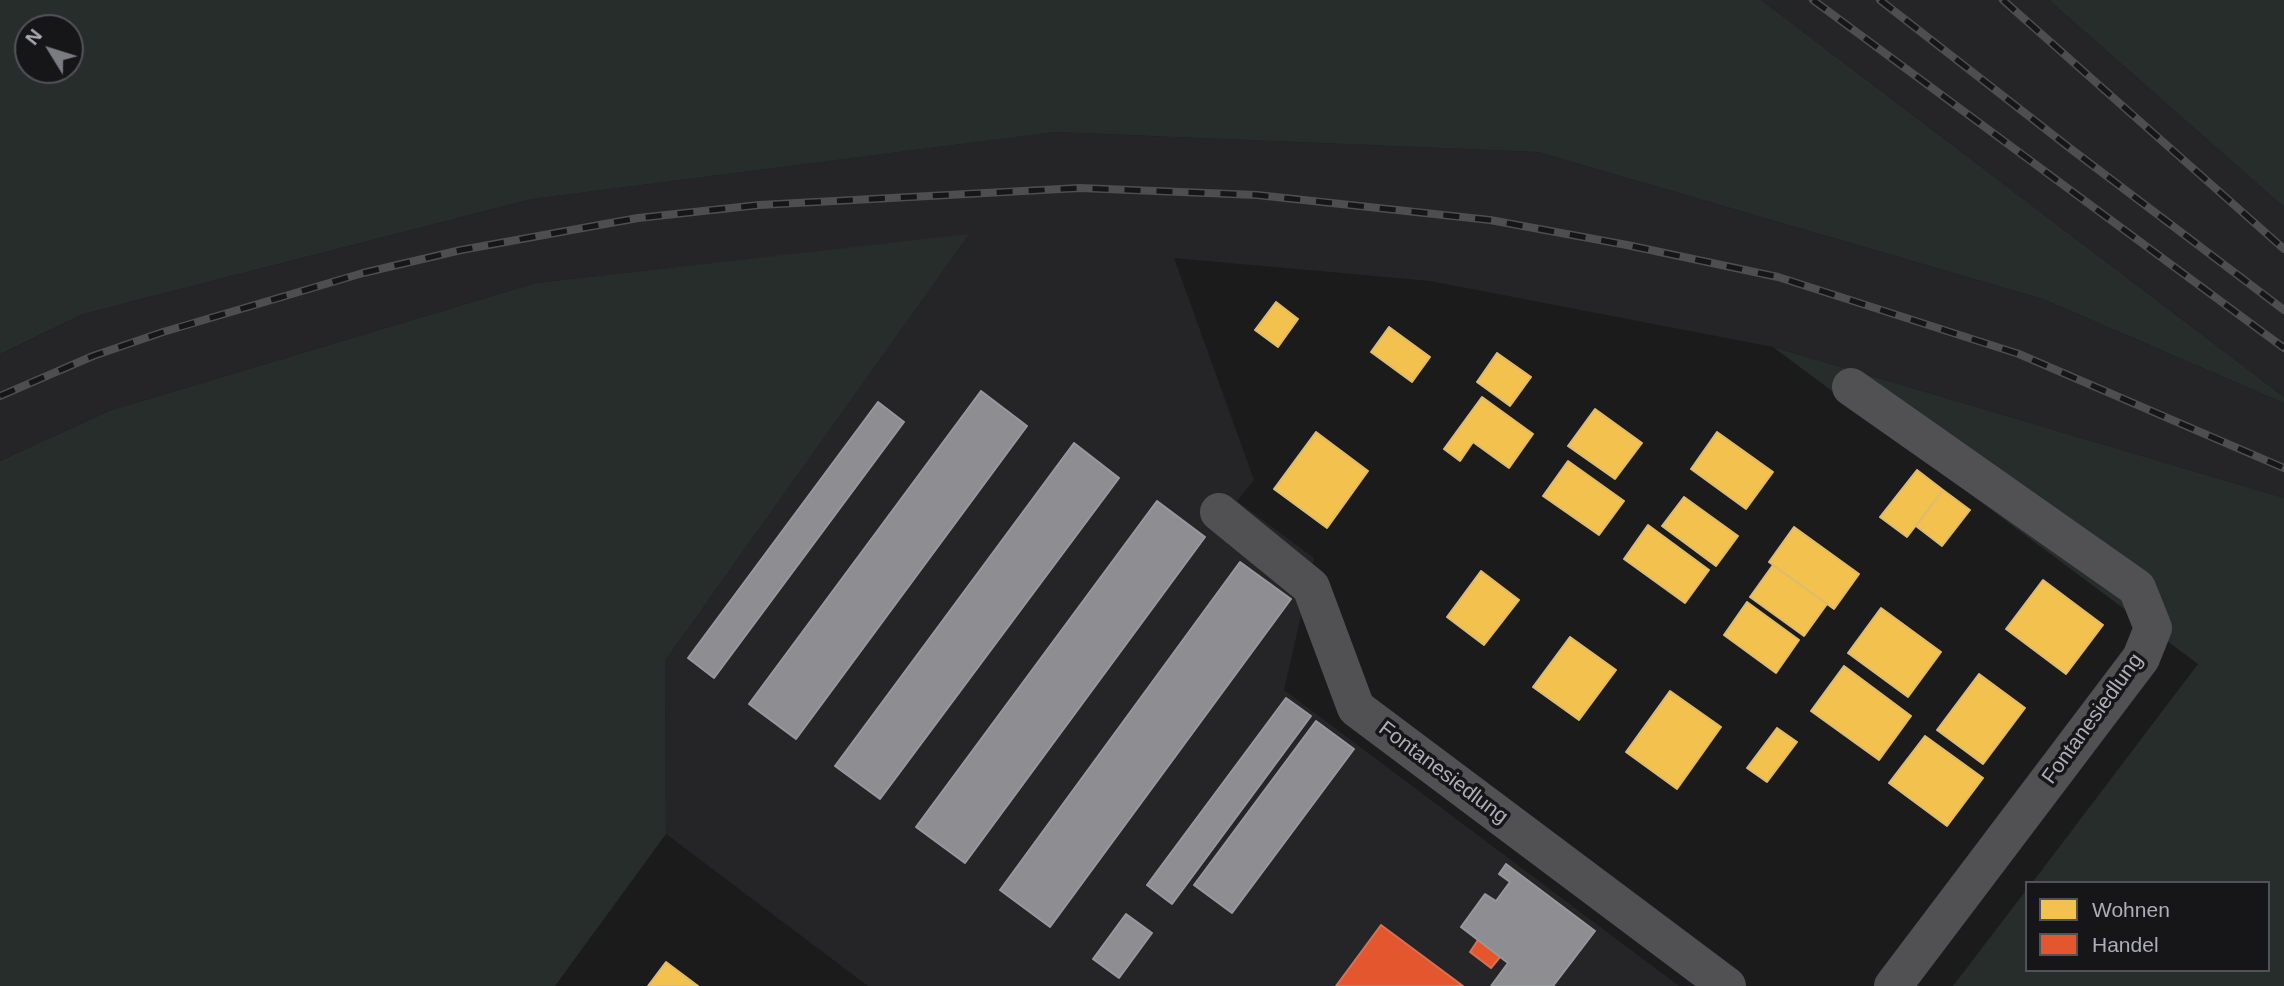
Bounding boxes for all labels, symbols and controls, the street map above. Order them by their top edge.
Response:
north arrow [14,14,84,84]
text: N [21,25,46,49]
street label: Fontanesiedlung [2037,649,2149,789]
street label: Fontanesiedlung [1373,716,1513,830]
legend [2025,881,2270,972]
text: Wohnen [2092,898,2170,921]
text: Handel [2092,933,2159,956]

